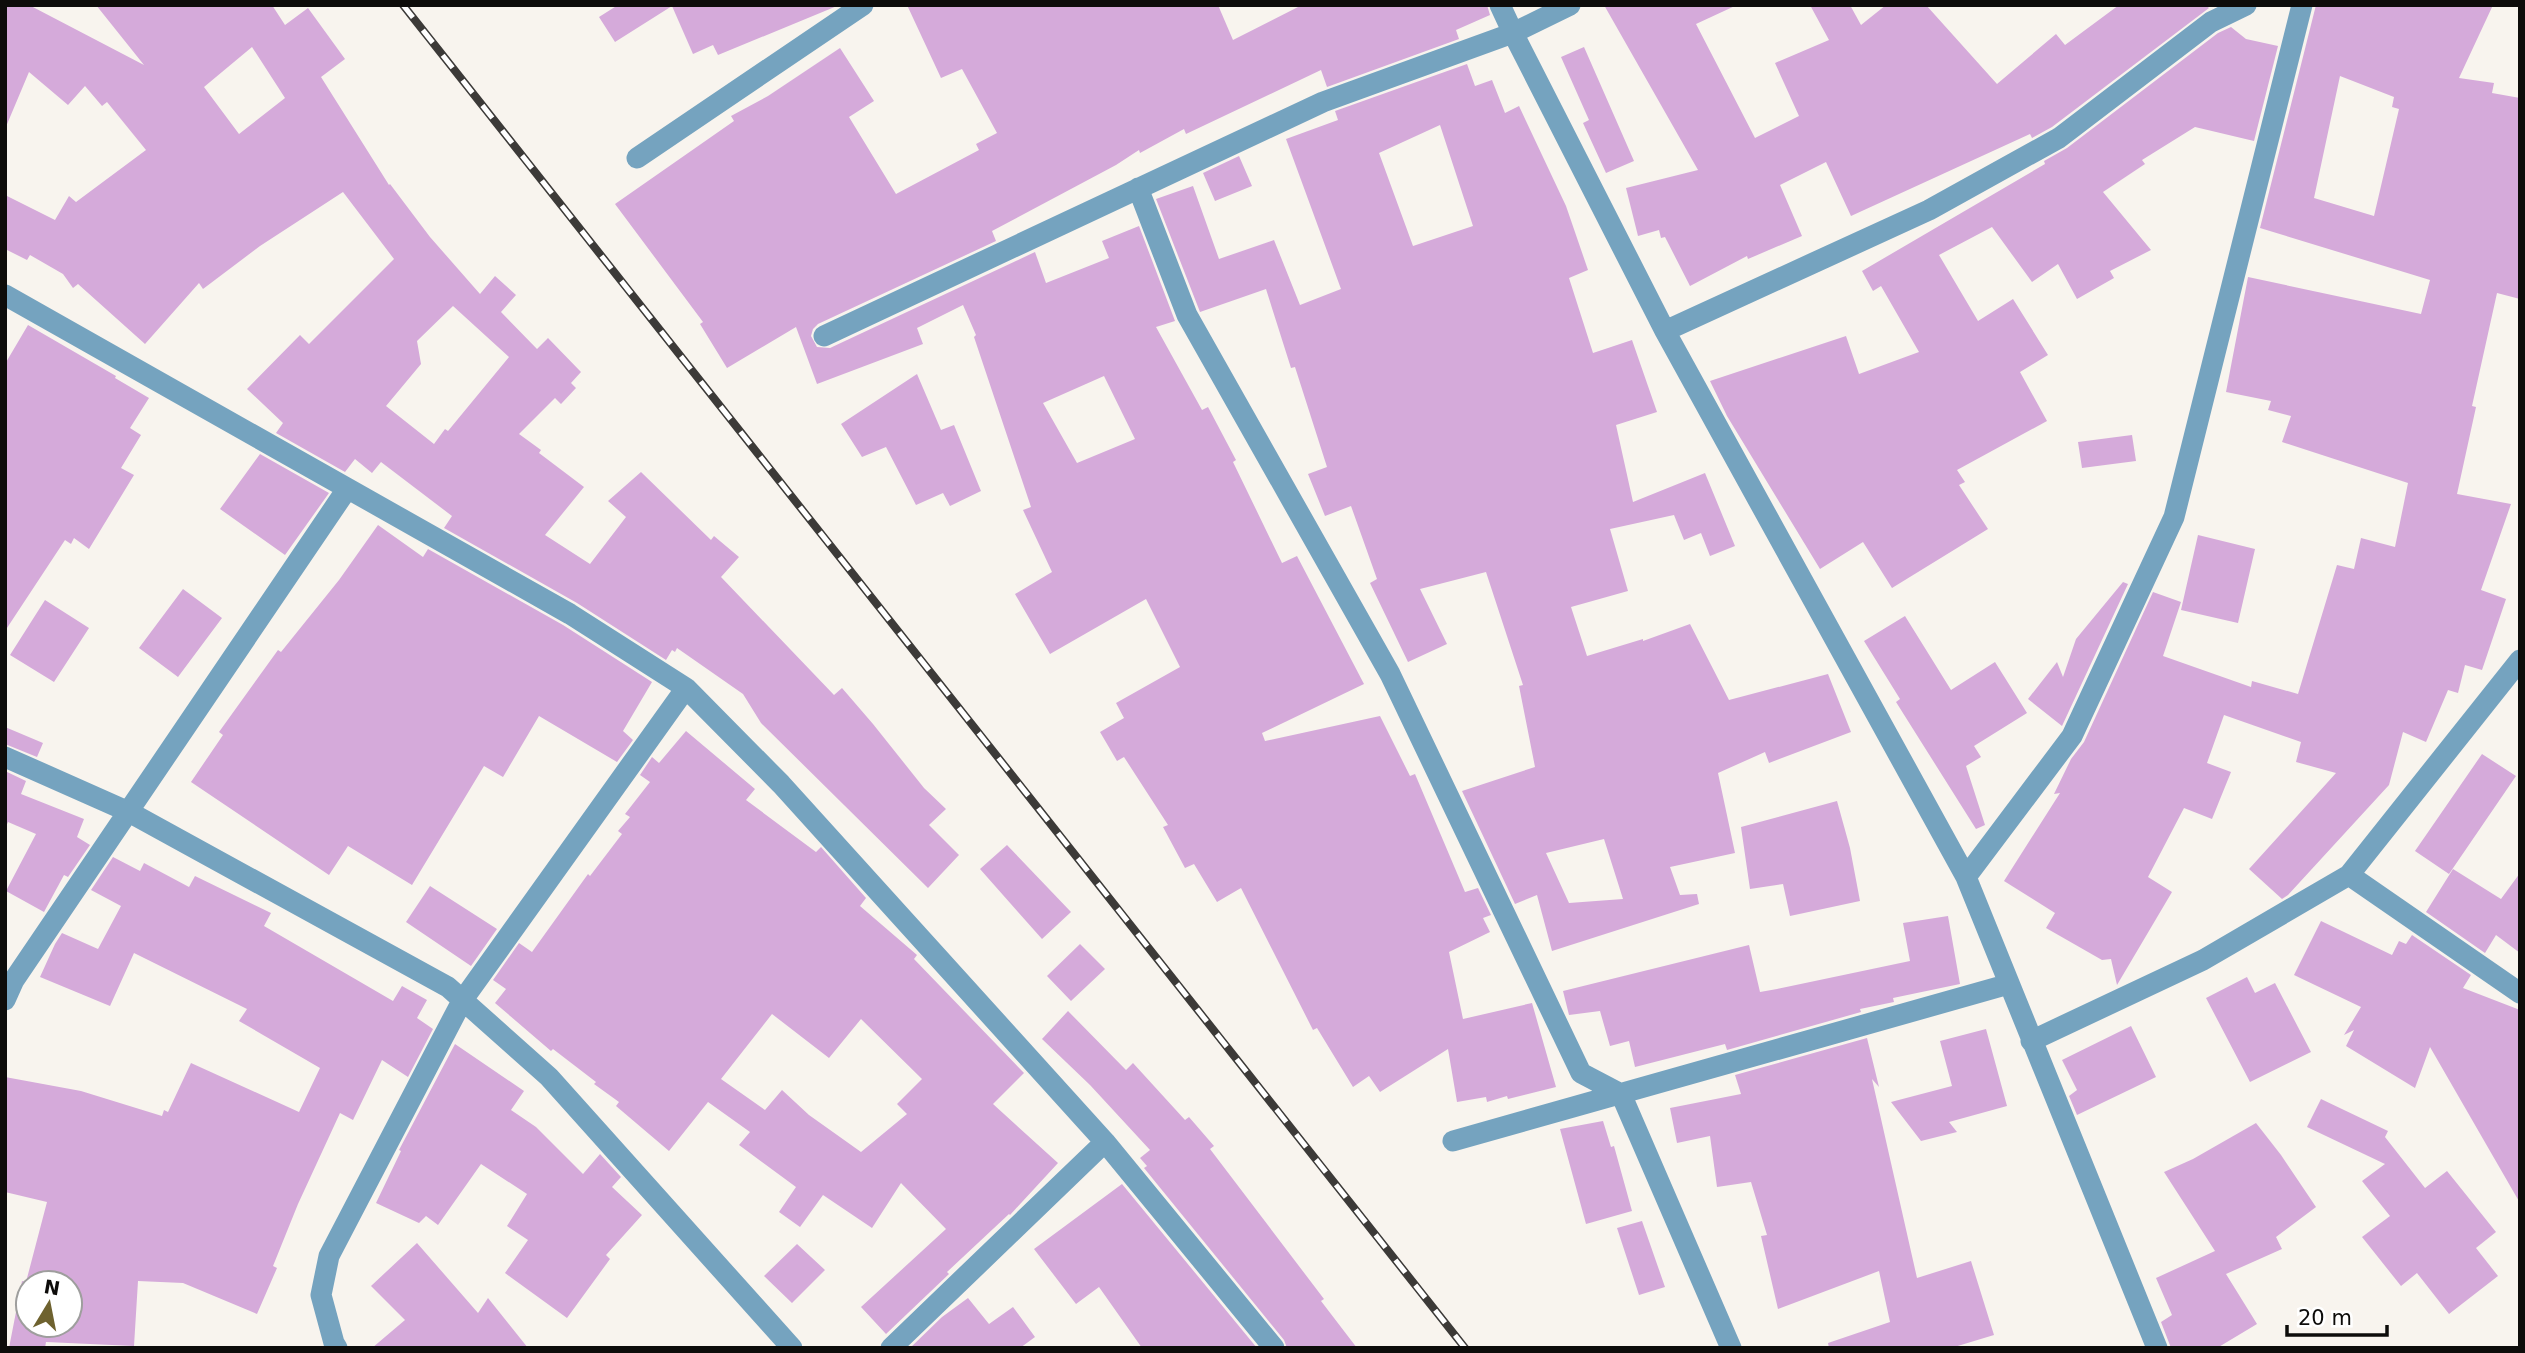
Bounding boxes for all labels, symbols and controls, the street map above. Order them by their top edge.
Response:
north arrow [14,1269,84,1339]
text: N [42,1275,62,1299]
scale bar [2287,1294,2387,1338]
text: 20 m [2298,1306,2352,1330]

